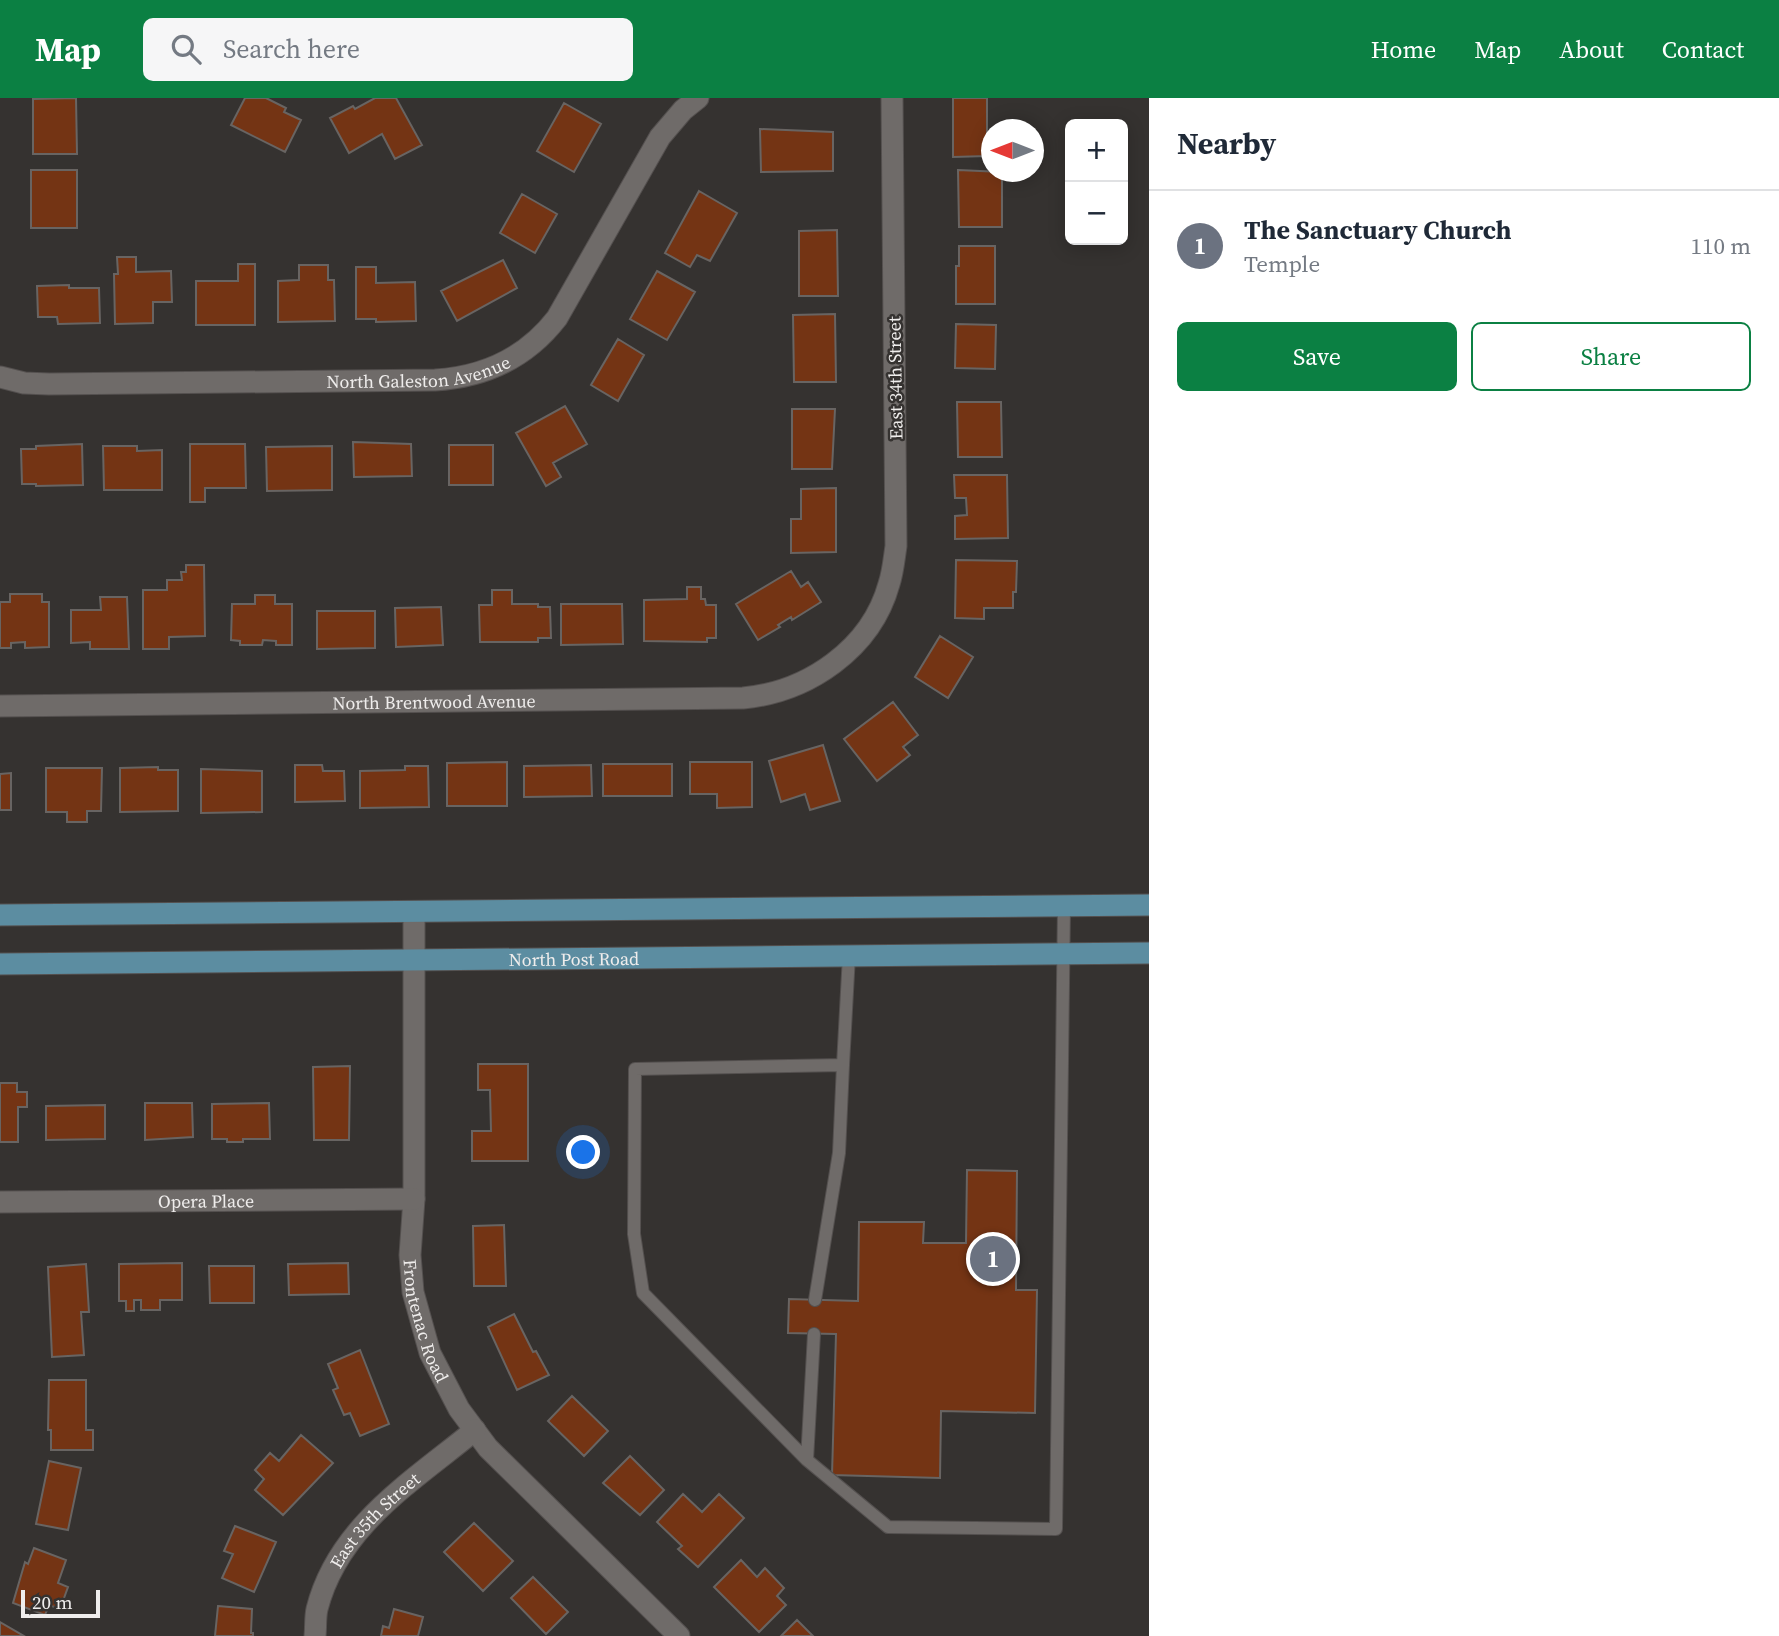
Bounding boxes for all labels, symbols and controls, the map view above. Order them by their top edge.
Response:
search box [143,18,633,81]
text: Map [35,27,101,72]
icon: search [167,30,205,68]
text: Search here [223,31,360,67]
text: Home [1371,33,1436,66]
text: Map [1474,33,1521,66]
text: About [1559,33,1624,66]
text: Contact [1662,33,1744,66]
north arrow [981,119,1044,182]
map controls [1065,119,1128,245]
button: + [1065,119,1128,182]
text: Nearby [1177,123,1276,164]
button: − [1065,182,1128,245]
text: The Sanctuary Church [1244,212,1512,248]
text: 1 [1194,230,1206,262]
text: 110 m [1690,230,1751,262]
text: Temple [1244,248,1320,280]
street label: East 34th Street [881,316,909,440]
button: Save [1177,322,1457,391]
button: Share [1471,322,1751,391]
street label: North Galeston Avenue [326,349,514,394]
street label: North Brentwood Avenue [332,688,536,715]
street label: North Post Road [509,945,639,972]
your location [566,1135,600,1169]
street label: Opera Place [158,1188,254,1213]
pin: 1 [970,1233,1016,1285]
street label: Frontenac Road [398,1258,455,1386]
street label: East 35th Street [323,1466,425,1572]
scale bar [21,1587,100,1619]
text: 20 m [32,1589,73,1615]

